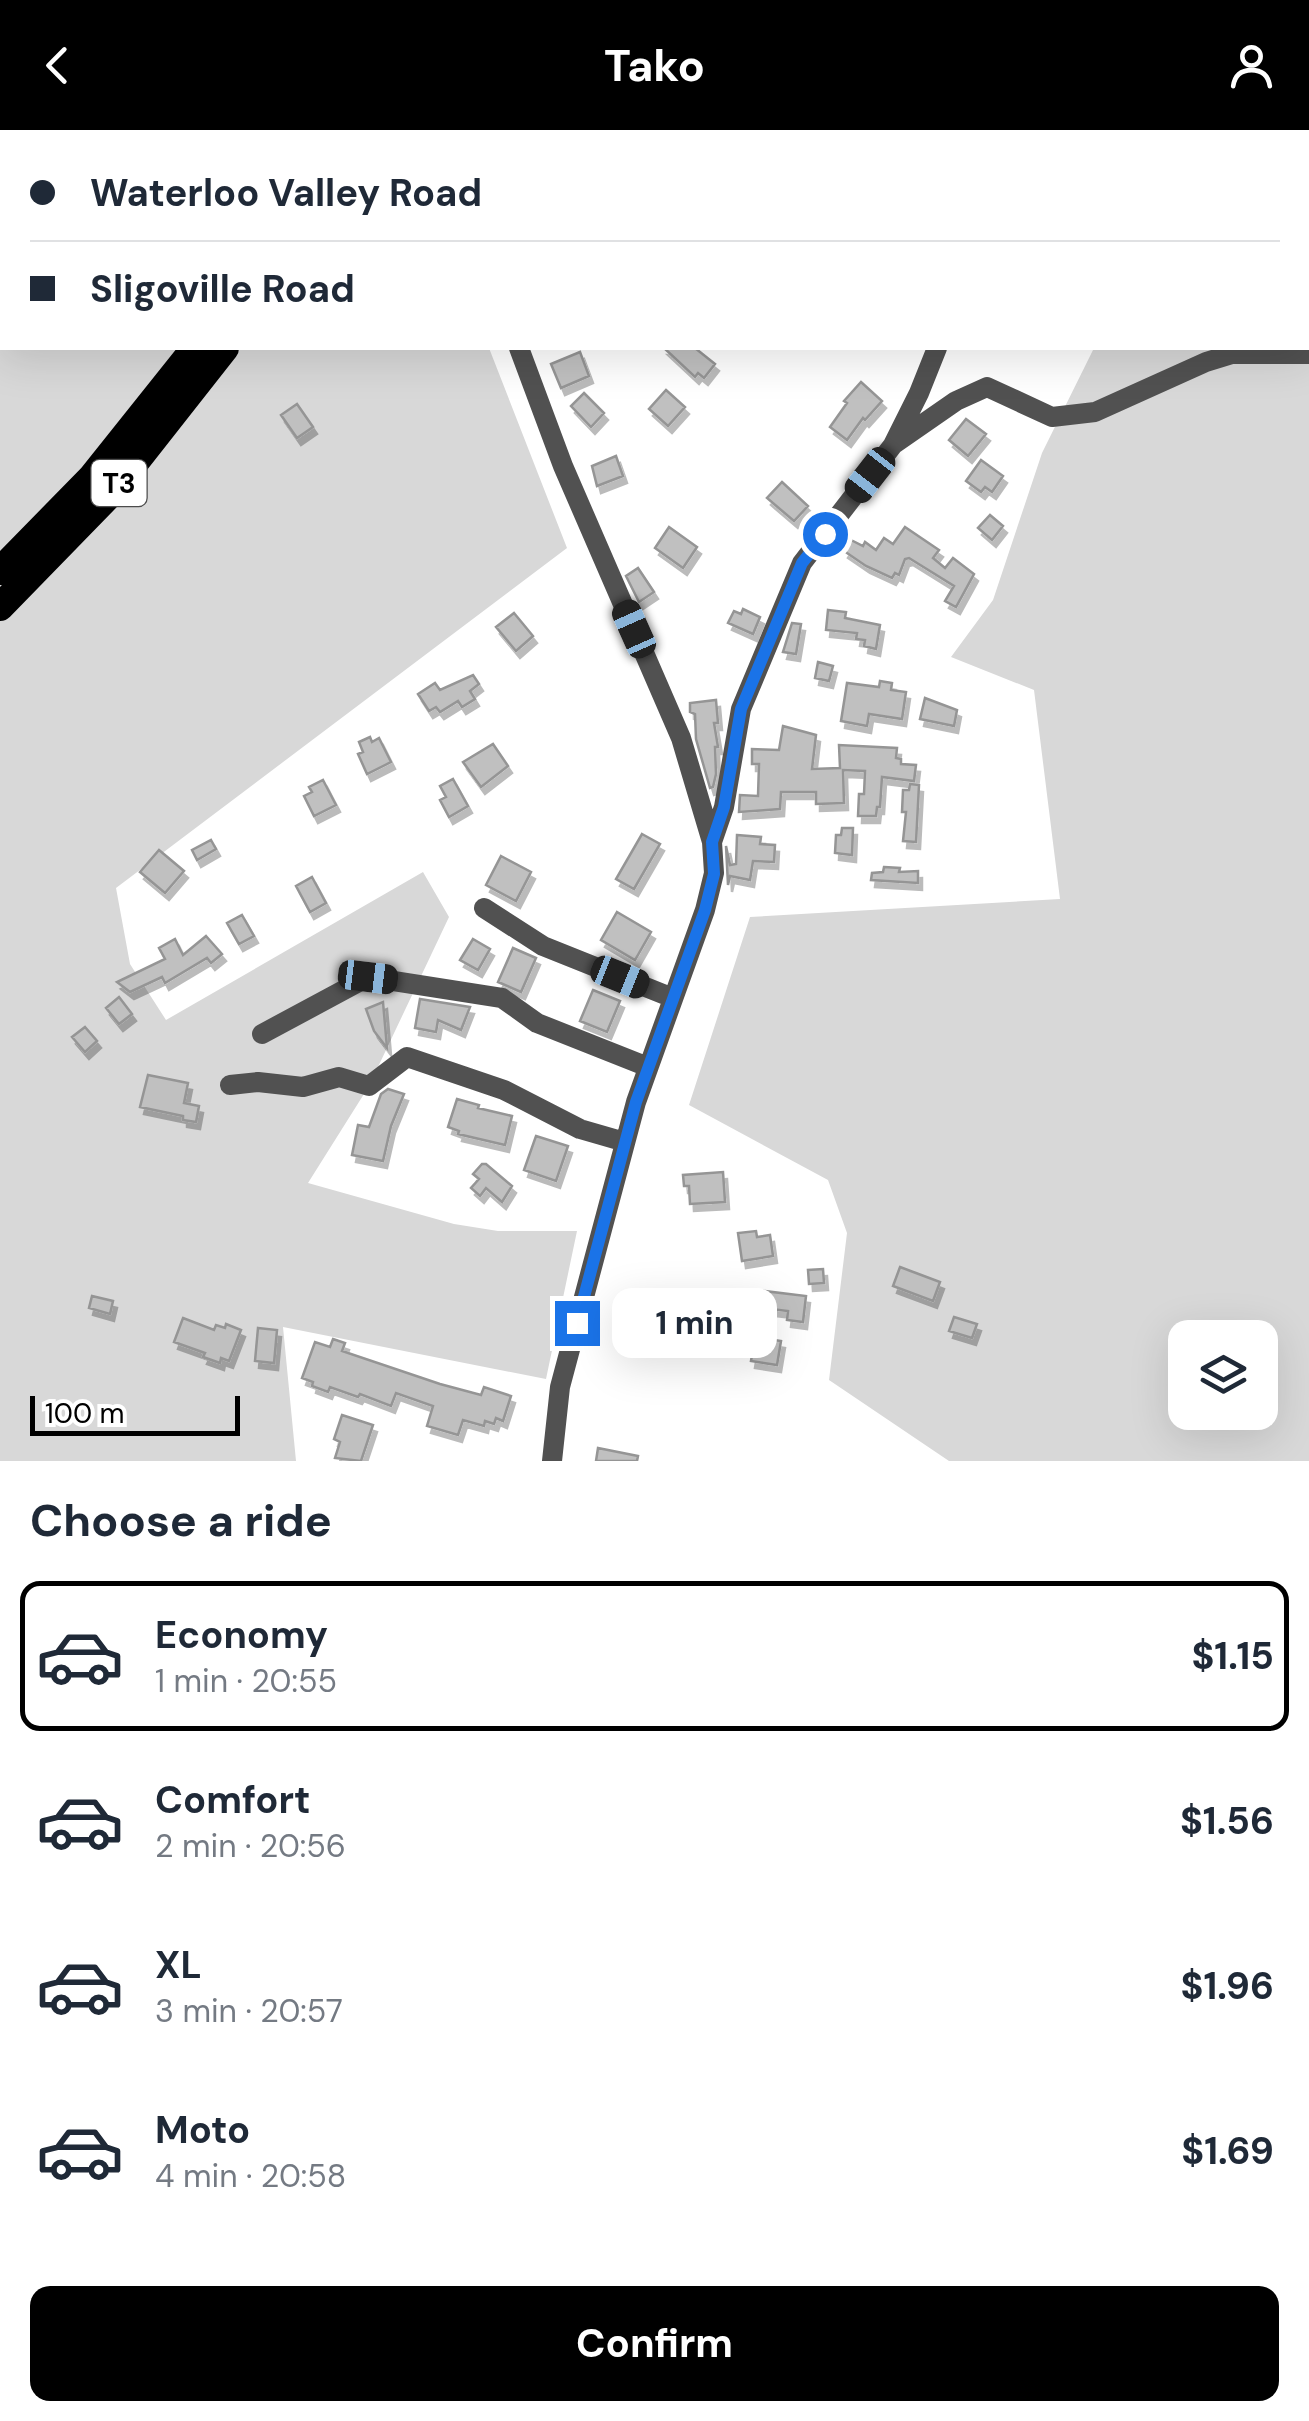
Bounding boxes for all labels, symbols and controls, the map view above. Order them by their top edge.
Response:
text: Tako [604,36,705,95]
icon: back [30,38,85,93]
icon: person [1224,38,1279,93]
text: Waterloo Valley Road [90,168,482,218]
text: Sligoville Road [90,264,355,314]
car [840,442,900,508]
road number: T3 [92,460,146,506]
route start [803,512,848,557]
car [608,595,660,663]
car [587,952,653,1002]
car [336,958,400,996]
callout: 1 min [612,1288,777,1358]
route end [555,1301,600,1346]
text: 1 min [656,1302,733,1344]
map controls [1168,1320,1278,1430]
button: layers [1168,1320,1278,1430]
scale bar [30,1391,240,1436]
text: 100 m [45,1395,124,1432]
text: Choose a ride [30,1491,332,1550]
text: Economy [155,1610,328,1660]
icon: car [35,1611,125,1701]
text: $1.15 [1191,1631,1274,1681]
text: 1 min · 20:55 [155,1660,337,1702]
text: Comfort [155,1775,311,1825]
icon: car [35,1776,125,1866]
text: $1.56 [1180,1796,1274,1846]
text: 2 min · 20:56 [155,1825,346,1867]
text: XL [155,1940,202,1990]
icon: car [35,1941,125,2031]
text: $1.96 [1181,1961,1274,2011]
text: 3 min · 20:57 [155,1990,343,2032]
text: Moto [155,2105,250,2155]
icon: car [35,2106,125,2196]
text: $1.69 [1181,2126,1274,2176]
text: 4 min · 20:58 [155,2155,346,2197]
button: Confirm [30,2286,1279,2401]

